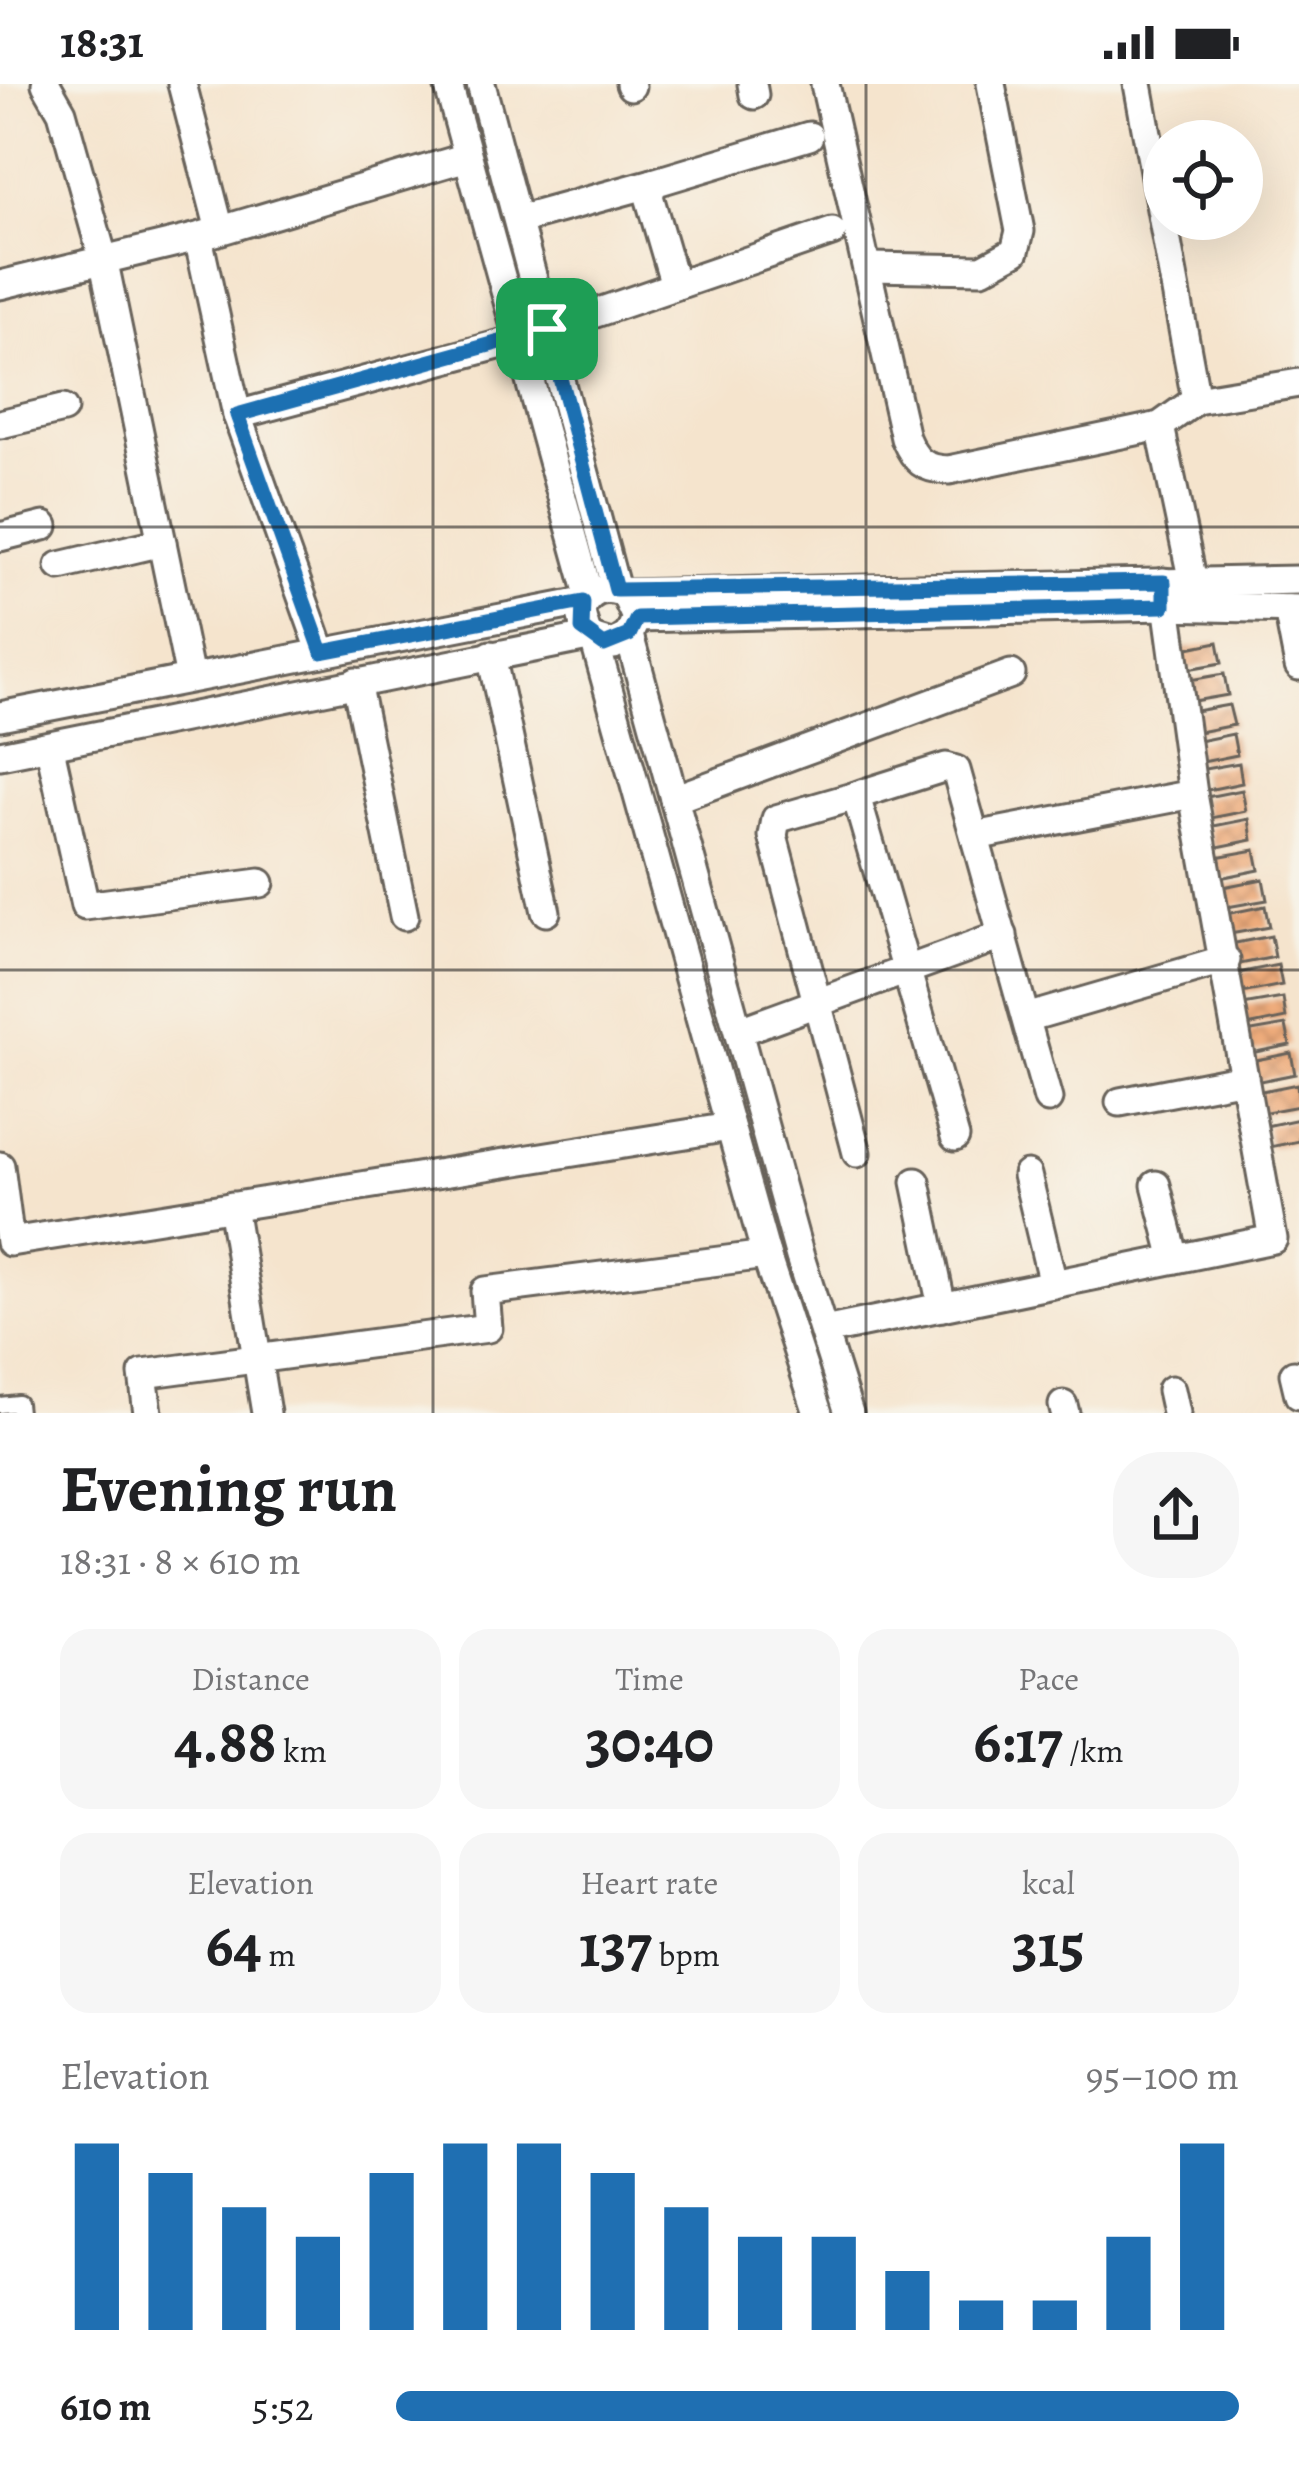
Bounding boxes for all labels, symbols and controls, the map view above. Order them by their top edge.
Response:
text: 18:31 [60,11,144,73]
map controls [1143,120,1263,240]
button: locate [1143,120,1263,240]
pin [496,278,598,380]
icon: arrive [514,296,580,362]
text: Evening run [60,1444,397,1534]
button: share [1113,1452,1239,1578]
text: 18:31 · 8 × 610 m [60,1534,301,1587]
text: Distance [191,1656,310,1701]
text: Time [615,1656,684,1701]
text: Pace [1018,1656,1079,1701]
text: 4.88 [174,1701,276,1783]
text: 30:40 [585,1701,714,1783]
text: 6:17 [973,1701,1063,1783]
text: km [276,1728,327,1773]
text: /km [1063,1728,1124,1773]
text: Elevation [187,1860,314,1905]
text: Heart rate [581,1860,718,1905]
text: kcal [1022,1860,1075,1905]
text: 64 [205,1905,262,1987]
text: 137 [579,1905,652,1987]
text: 315 [1012,1905,1085,1987]
text: m [262,1932,296,1977]
text: bpm [652,1932,720,1977]
text: Elevation [60,2049,210,2102]
text: 95–100 m [1086,2049,1239,2102]
text: 610 m [60,2380,151,2433]
text: 5:52 [252,2380,313,2433]

